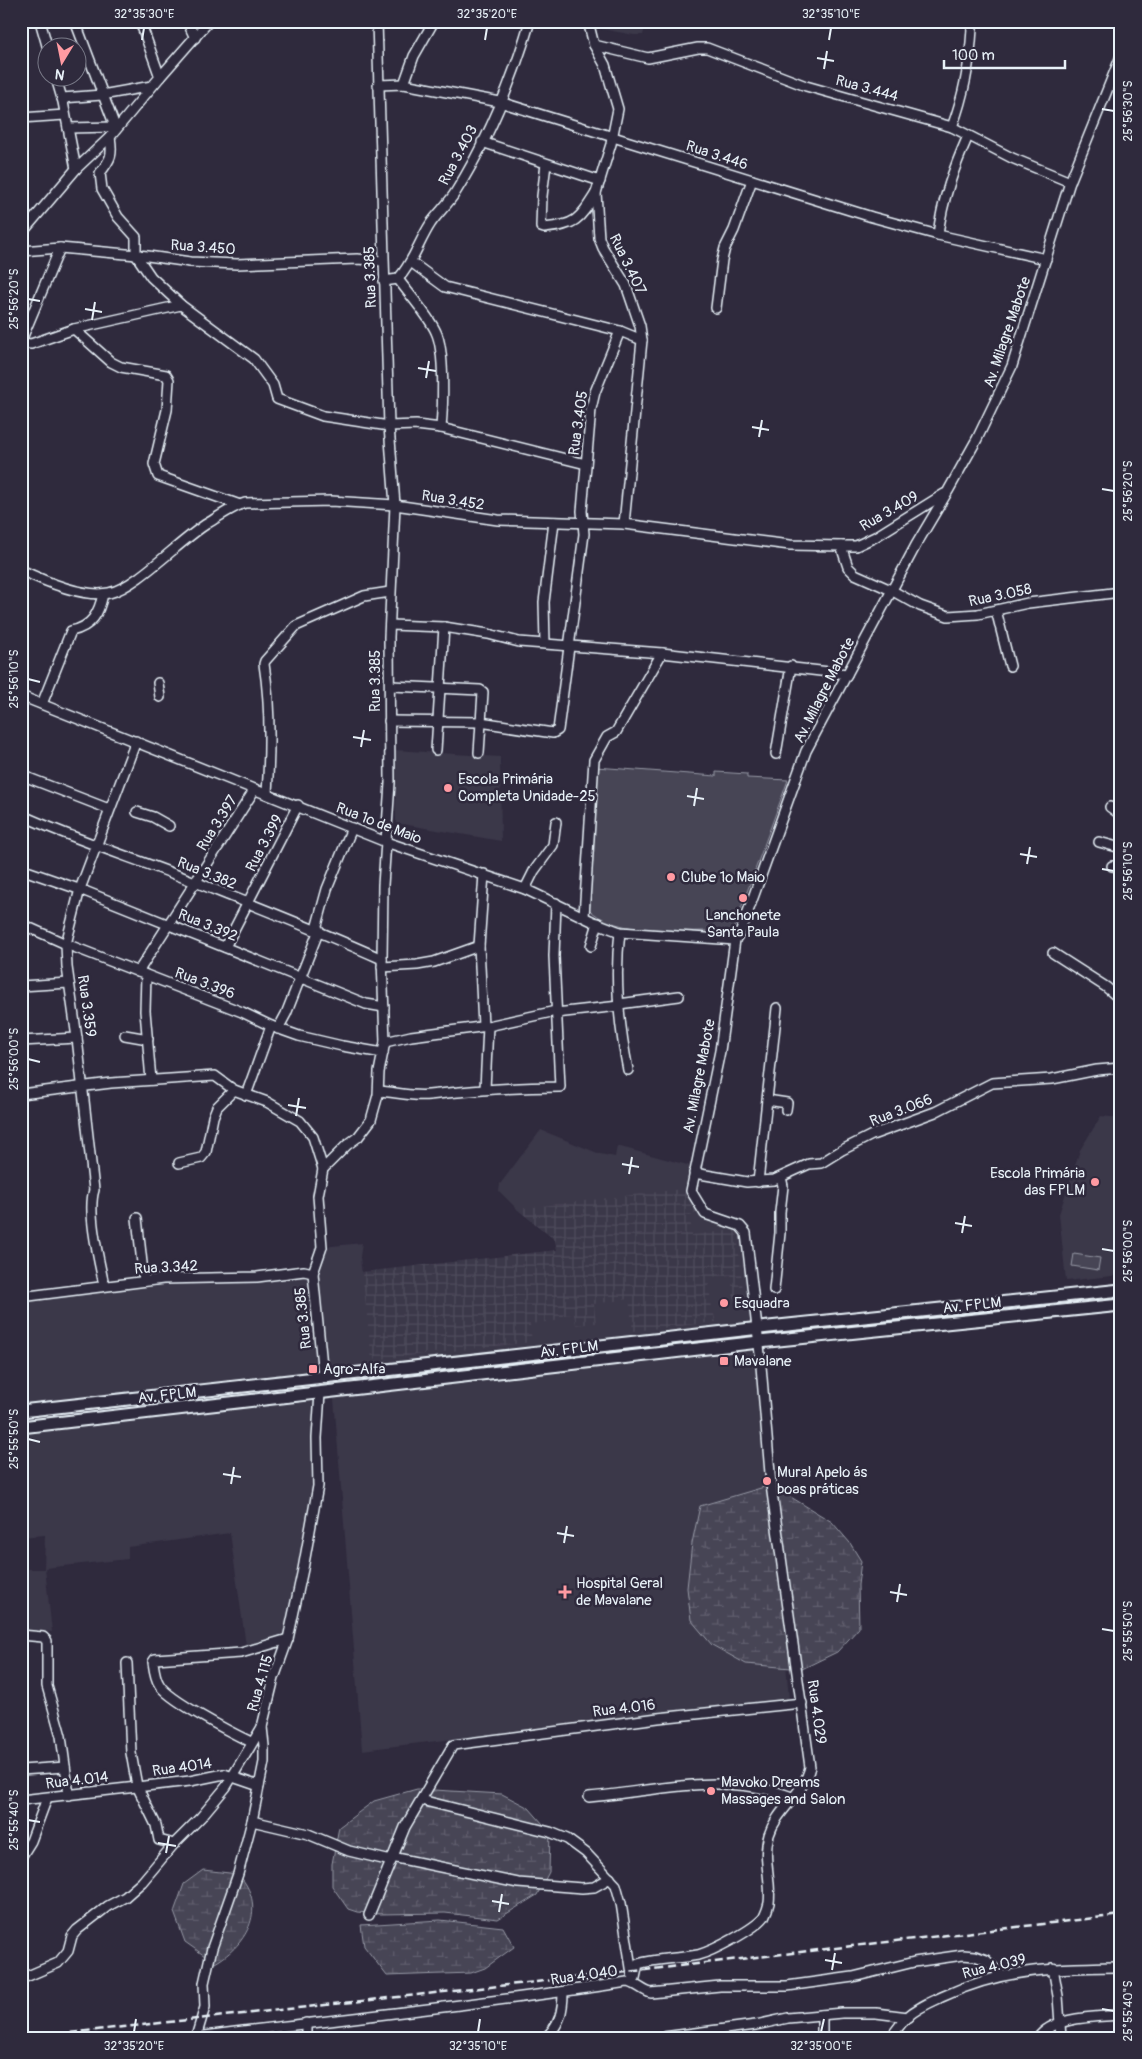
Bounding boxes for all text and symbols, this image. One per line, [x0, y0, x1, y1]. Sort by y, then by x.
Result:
text: 32°35'30"E [114, 7, 174, 22]
text: 32°35'20"E [457, 7, 517, 22]
text: 32°35'10"E [802, 7, 860, 22]
north arrow [38, 38, 88, 88]
scale bar [944, 38, 1066, 70]
text: 100 m [952, 46, 995, 65]
text: N [54, 65, 66, 84]
street label: Rua 3.444 [833, 71, 901, 106]
text: 25°56'30"S [1121, 80, 1136, 142]
street label: Rua 3.403 [435, 122, 482, 189]
street label: Rua 3.446 [683, 137, 750, 174]
street label: Rua 3.407 [605, 231, 650, 298]
street label: Rua 3.450 [170, 236, 236, 259]
street label: Rua 3.385 [360, 246, 381, 308]
text: 25°56'20"S [7, 268, 22, 330]
street label: Av. Milagre Mabote [980, 274, 1036, 390]
street label: Rua 3.405 [565, 389, 592, 457]
text: 25°56'20"S [1121, 460, 1136, 522]
street label: Rua 3.452 [420, 486, 486, 515]
street label: Rua 3.409 [856, 487, 922, 536]
street label: Rua 3.058 [967, 579, 1034, 611]
street label: Av. Milagre Mabote [790, 634, 860, 746]
text: 25°56'10"S [7, 649, 22, 709]
street label: Rua 3.385 [366, 650, 385, 712]
place label: Escola Primária Completa Unidade-25 [458, 770, 596, 806]
marker: Escola Primária Completa Unidade-25 [442, 782, 454, 794]
street label: Rua 3.397 [193, 792, 242, 855]
street label: Rua 1º de Maio [333, 798, 424, 849]
street label: Rua 3.399 [242, 811, 287, 875]
text: 25°56'10"S [1121, 841, 1136, 901]
street label: Rua 3.382 [174, 853, 239, 894]
place label: Clube 1º Maio [681, 868, 765, 887]
marker: Clube 1º Maio [665, 871, 677, 883]
marker: Lanchonete Santa Paula [737, 892, 749, 904]
street label: Rua 3.392 [175, 905, 240, 946]
place label: Lanchonete Santa Paula [705, 906, 781, 942]
street label: Rua 3.396 [172, 963, 238, 1004]
street label: Rua 3.359 [73, 974, 100, 1038]
street label: Av. Milagre Mabote [679, 1017, 720, 1135]
text: 25°56'00"S [7, 1028, 22, 1090]
street label: Rua 3.066 [867, 1090, 935, 1131]
place label: Escola Primária das FPLM [990, 1164, 1085, 1200]
marker: Escola Primária das FPLM [1089, 1176, 1101, 1188]
text: 25°56'00"S [1121, 1220, 1136, 1282]
street label: Rua 3.342 [134, 1256, 198, 1279]
street label: Rua 3.385 [291, 1286, 316, 1350]
street label: Av. FPLM [942, 1293, 1002, 1318]
place label: Esquadra [734, 1294, 790, 1313]
marker: Esquadra [718, 1297, 730, 1309]
street label: Av. FPLM [539, 1336, 600, 1363]
place label: Mavalane [734, 1352, 792, 1371]
marker: Mavalane [718, 1355, 730, 1367]
place label: Agro-Alfa [323, 1360, 386, 1379]
marker: Agro-Alfa [307, 1363, 319, 1375]
street label: Av. FPLM [137, 1383, 197, 1408]
text: 25°55'50"S [7, 1409, 22, 1469]
place label: Mural Apelo ás boas práticas [777, 1463, 868, 1499]
marker: Mural Apelo ás boas práticas [761, 1475, 773, 1487]
place label: Hospital Geral de Mavalane [576, 1574, 663, 1610]
marker: Hospital Geral de Mavalane [558, 1585, 572, 1599]
text: 25°55'50"S [1121, 1601, 1136, 1661]
street label: Rua 4.115 [243, 1652, 278, 1714]
street label: Rua 4.029 [803, 1679, 830, 1745]
street label: Rua 4.016 [591, 1695, 657, 1722]
street label: Rua 4014 [151, 1754, 213, 1781]
street label: Rua 4.014 [45, 1767, 110, 1794]
place label: Mavoko Dreams Massages and Salon [721, 1773, 845, 1809]
marker: Mavoko Dreams Massages and Salon [705, 1785, 717, 1797]
text: 25°55'40"S [7, 1790, 22, 1850]
street label: Rua 4.039 [960, 1949, 1028, 1984]
street label: Rua 4.040 [549, 1961, 619, 1990]
text: 25°55'40"S [1121, 1981, 1136, 2041]
text: 32°35'20"E [104, 2039, 164, 2054]
text: 32°35'10"E [449, 2039, 507, 2054]
text: 32°35'00"E [790, 2039, 852, 2054]

